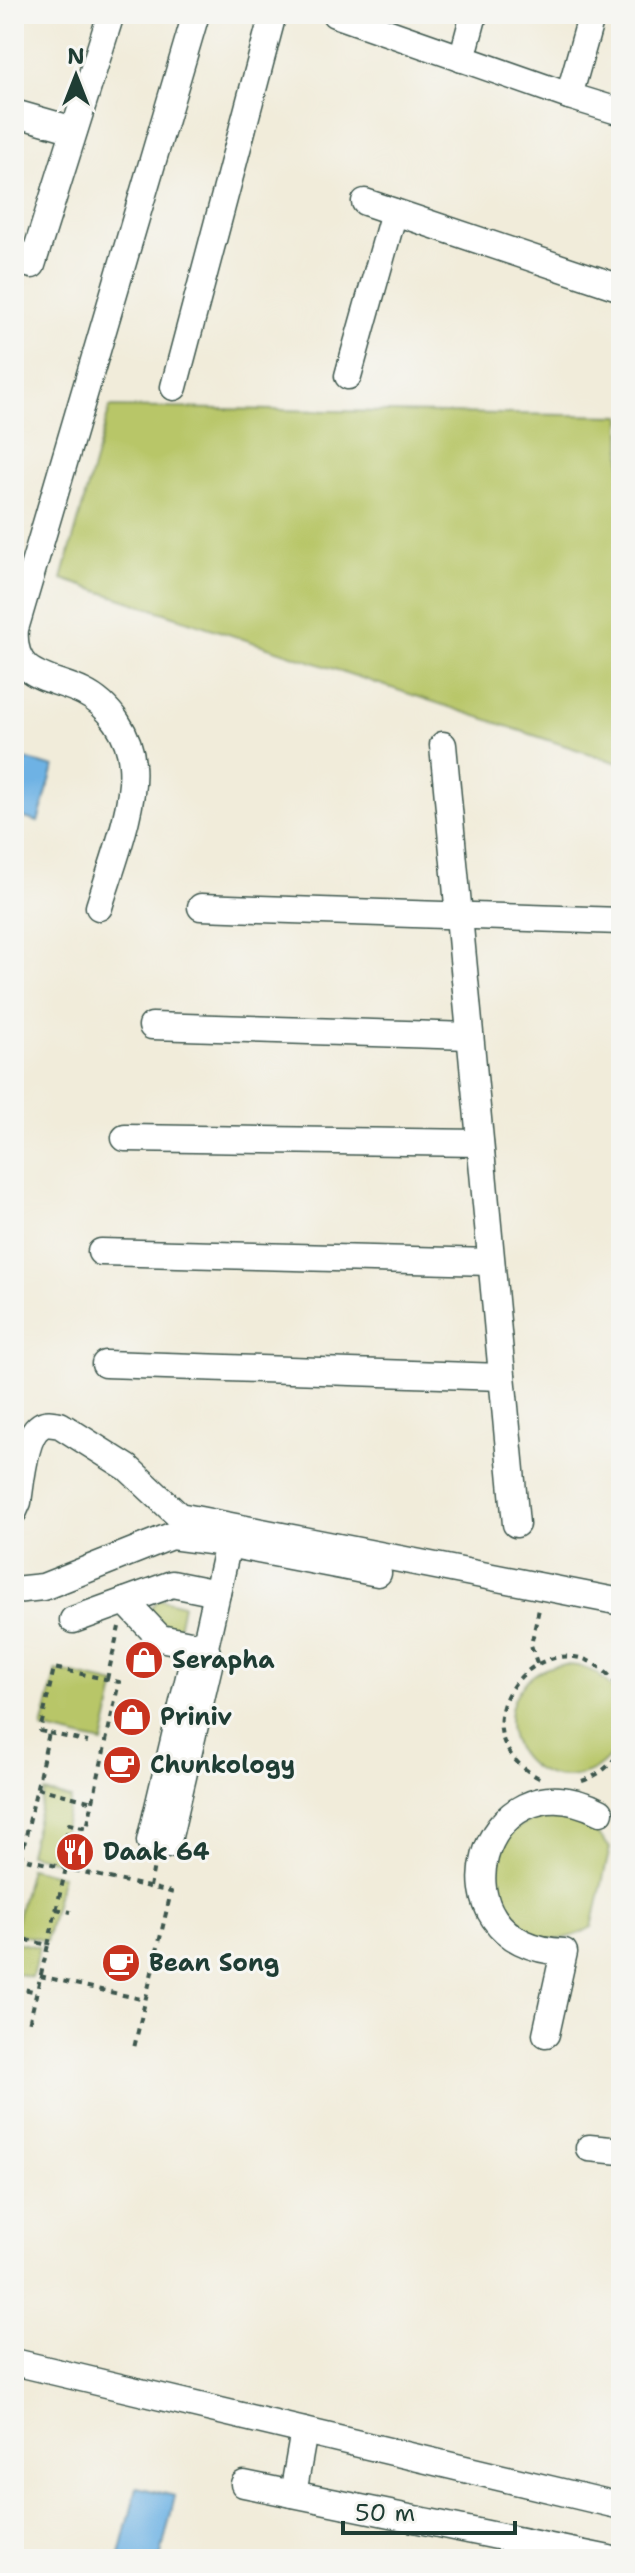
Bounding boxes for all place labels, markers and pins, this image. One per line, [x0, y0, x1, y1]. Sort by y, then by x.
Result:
shop icon: Serapha [123, 1639, 165, 1681]
place label: Serapha [172, 1644, 275, 1676]
shop icon: Priniv [111, 1696, 153, 1738]
place label: Priniv [160, 1701, 232, 1733]
cafe icon: Chunkology [101, 1744, 143, 1786]
place label: Chunkology [150, 1749, 295, 1781]
restaurant icon: Daak 64 [54, 1831, 96, 1873]
place label: Daak 64 [103, 1836, 210, 1868]
cafe icon: Bean Song [100, 1942, 142, 1984]
place label: Bean Song [149, 1947, 279, 1979]

